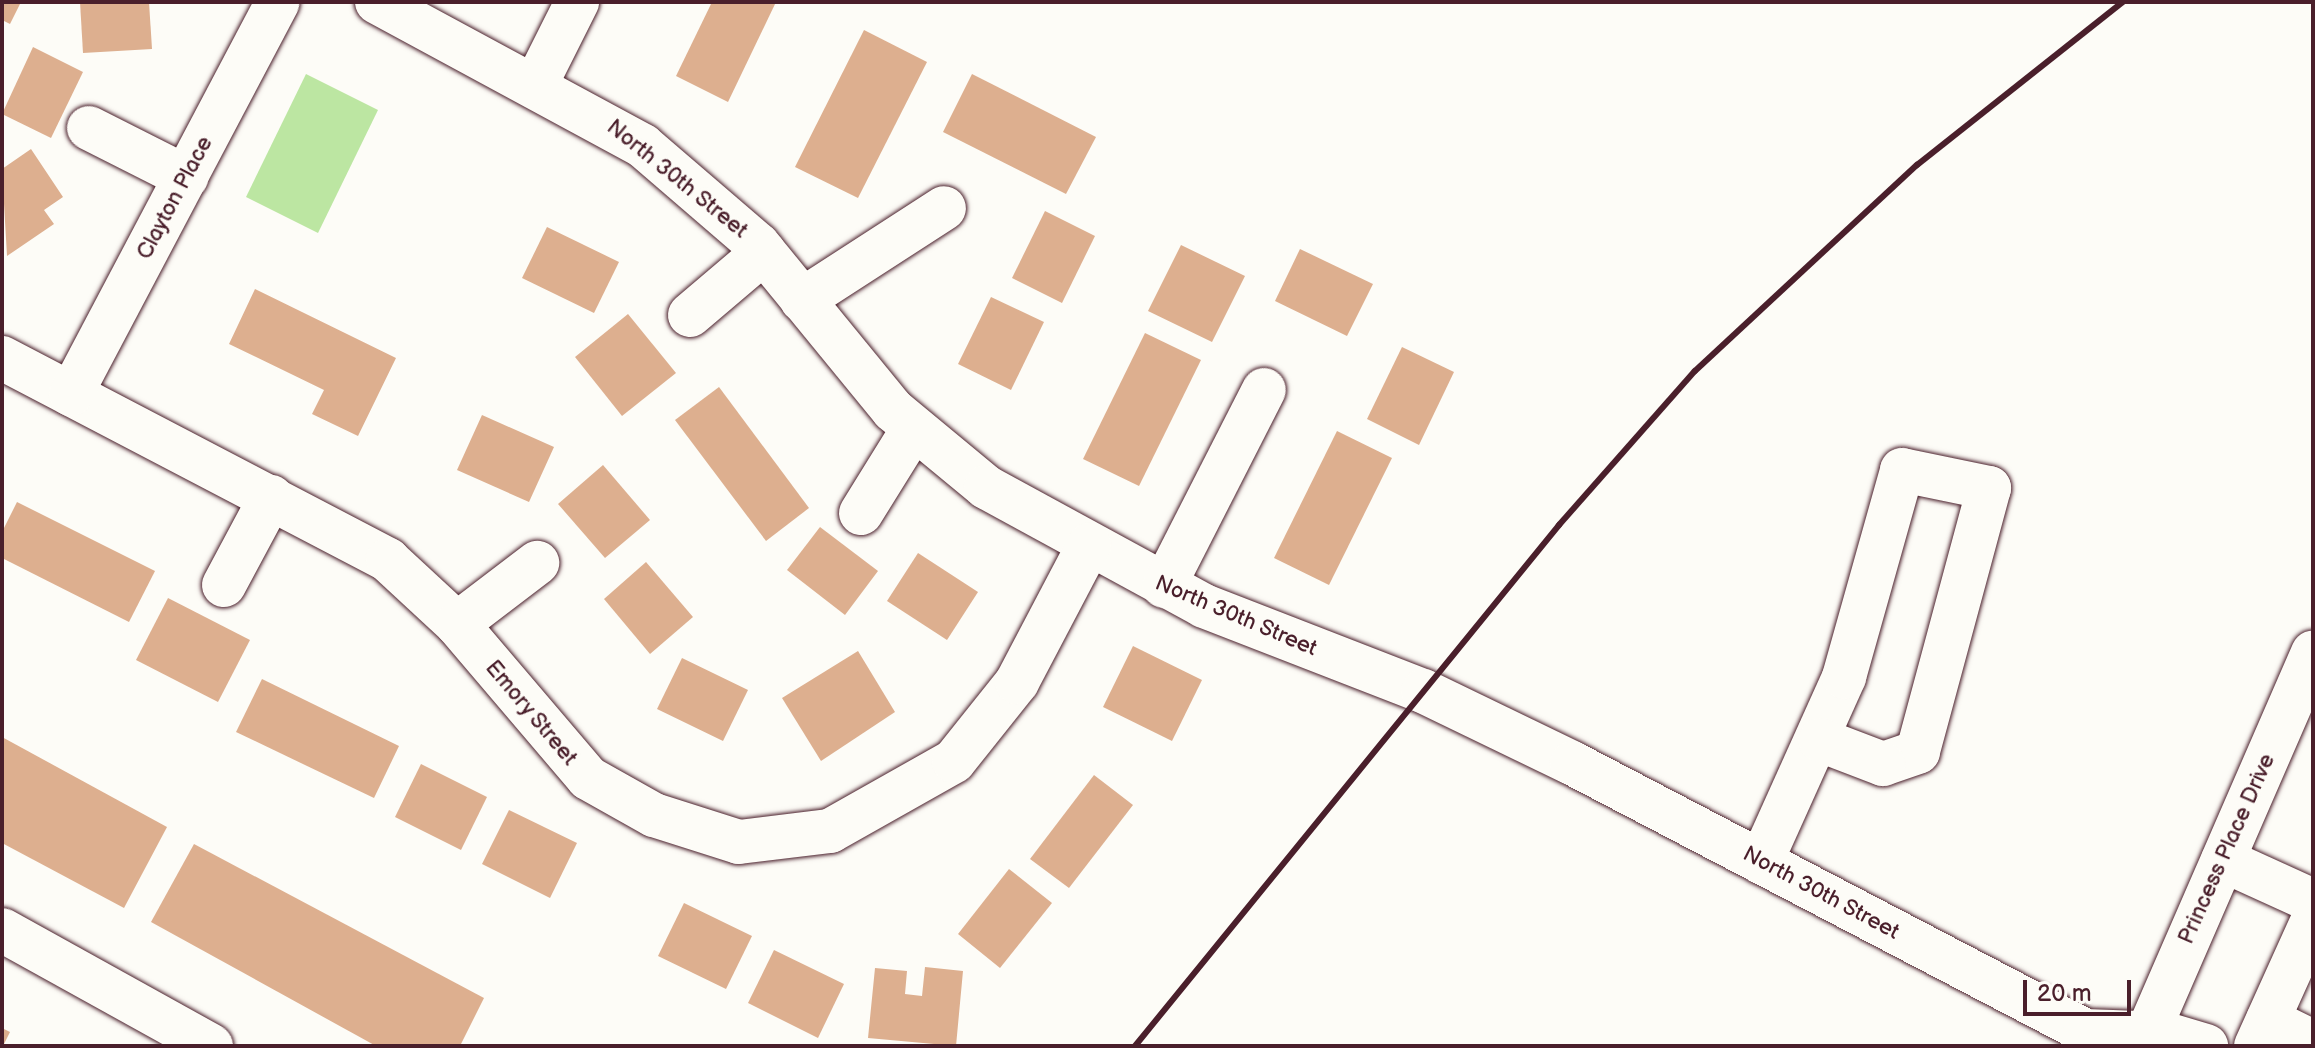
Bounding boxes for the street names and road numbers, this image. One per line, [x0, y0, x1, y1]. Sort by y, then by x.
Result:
street label: North 30th Street [601, 114, 753, 244]
street label: Clayton Place [132, 132, 218, 264]
street label: North 30th Street [1151, 570, 1321, 662]
street label: Emory Street [479, 655, 583, 771]
street label: Princess Place Drive [2173, 750, 2281, 948]
street label: North 30th Street [1738, 841, 1904, 945]

